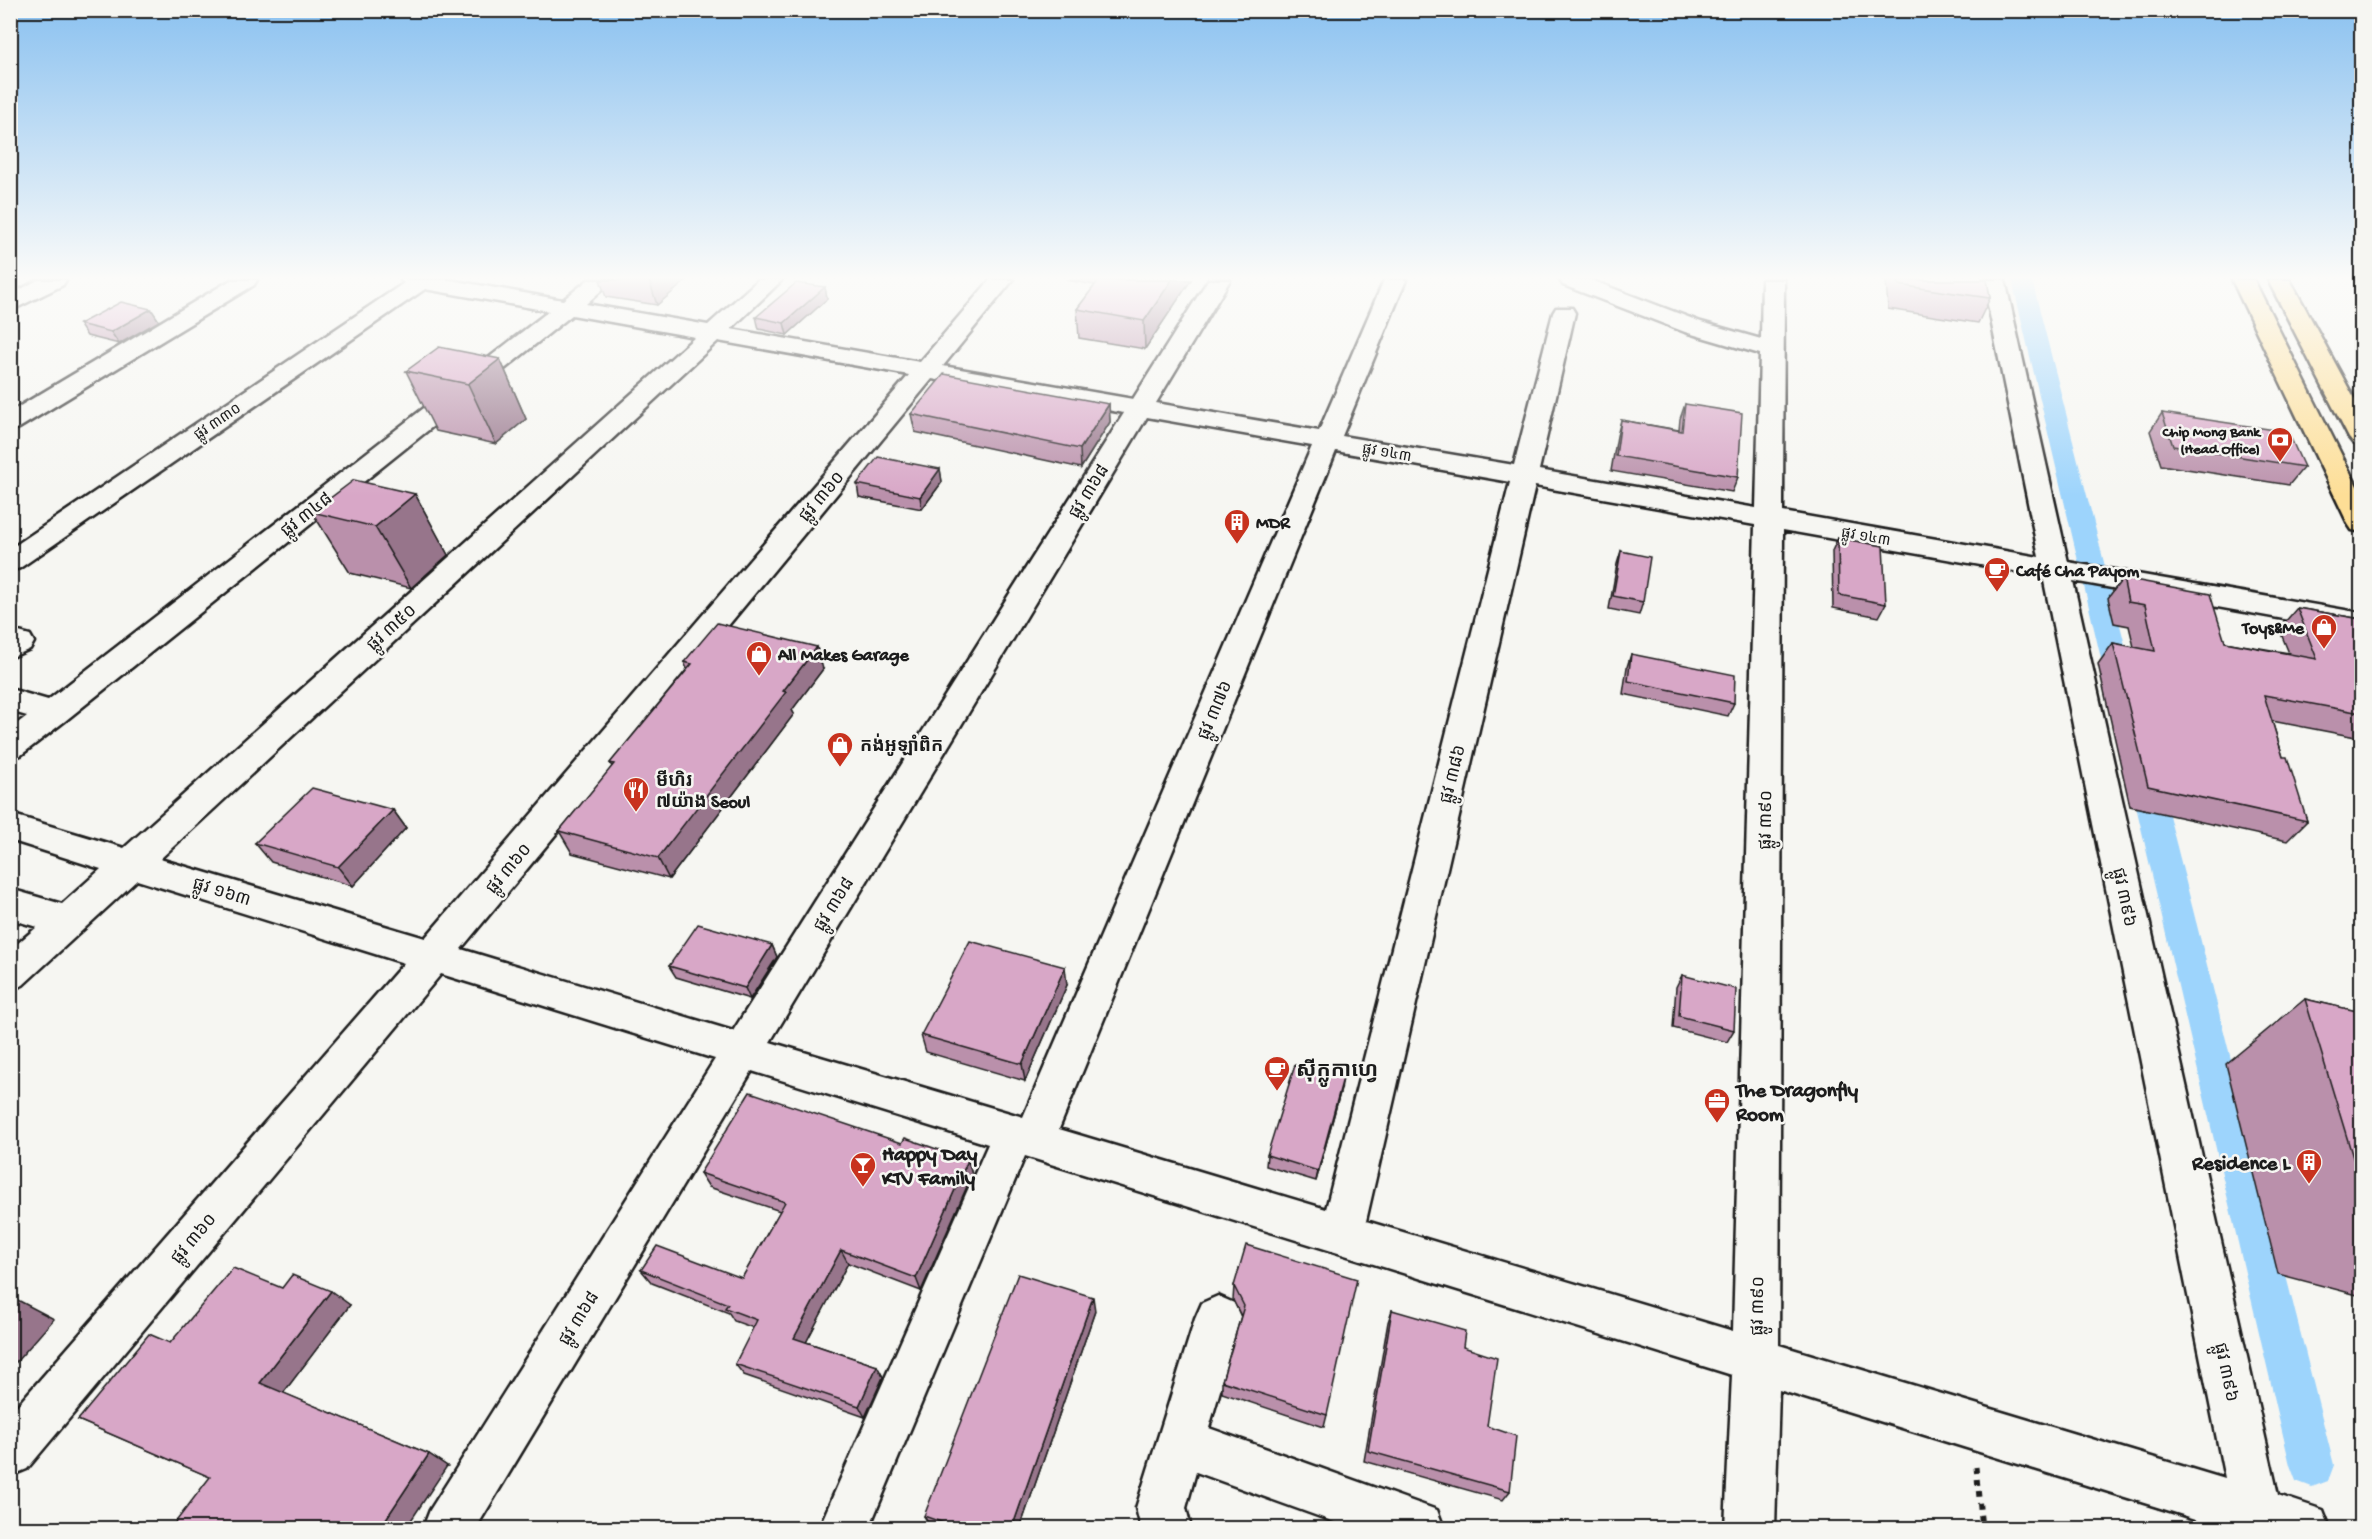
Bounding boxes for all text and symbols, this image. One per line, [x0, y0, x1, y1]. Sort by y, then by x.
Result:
street label: ផ្លូវ ៣៣០ [191, 400, 247, 447]
place label: Chip Mong Bank (Head Office) [2161, 424, 2262, 459]
bank icon: Chip Mong Bank (Head Office) [2265, 425, 2295, 463]
street label: ផ្លូវ ១៤៣ [1360, 441, 1413, 470]
street label: ផ្លូវ ៣៦៨ [1065, 461, 1118, 525]
street label: ផ្លូវ ៣៦០ [796, 468, 853, 529]
street label: ផ្លូវ ៣៤៨ [277, 489, 340, 545]
building icon: MDR [1222, 507, 1252, 545]
place label: MDR [1256, 514, 1291, 535]
street label: ផ្លូវ ១៤៣ [1839, 525, 1892, 554]
cafe icon: Café Cha Payom [1982, 555, 2012, 593]
place label: Café Cha Payom [2015, 562, 2140, 583]
street label: ផ្លូវ ៣៥០ [363, 601, 424, 659]
shop icon: Toys&Me [2309, 612, 2339, 650]
place label: Toys&Me [2240, 619, 2305, 640]
shop icon: All Makes Garage [744, 639, 774, 677]
place label: All Makes Garage [777, 646, 909, 667]
street label: ផ្លូវ ៣៧៦ [1194, 678, 1241, 745]
shop icon: កង់អូឡាំពិក [825, 730, 855, 768]
place label: កង់អូឡាំពិក [860, 733, 943, 758]
street label: ផ្លូវ ៣៨៦ [1437, 743, 1475, 807]
place label: មីហិរ ៧យ៉ាង Seoul [656, 770, 750, 814]
restaurant icon: មីហិរ ៧យ៉ាង Seoul [621, 775, 651, 813]
street label: ផ្លូវ ៣៩០ [1756, 790, 1782, 850]
street label: ផ្លូវ ៣៦០ [483, 840, 540, 901]
street label: ផ្លូវ ៣៩៦ [2103, 866, 2139, 930]
street label: ផ្លូវ ៣៦៨ [810, 874, 863, 938]
street label: ផ្លូវ ១៦៣ [189, 875, 253, 915]
cafe icon: ស៊ីក្លូកាហ្វេ [1262, 1054, 1292, 1092]
place label: ស៊ីក្លូកាហ្វេ [1296, 1058, 1378, 1087]
place label: The Dragonfly Room [1734, 1080, 1859, 1129]
office icon: The Dragonfly Room [1702, 1086, 1732, 1124]
place label: Happy Day KTV Family [881, 1144, 978, 1193]
building icon: Residence L [2294, 1147, 2324, 1185]
bar icon: Happy Day KTV Family [848, 1150, 878, 1188]
place label: Residence L [2191, 1153, 2291, 1178]
street label: ផ្លូវ ៣៦០ [168, 1210, 225, 1271]
street label: ផ្លូវ ៣៩០ [1748, 1276, 1774, 1336]
street label: ផ្លូវ ៣៦៨ [555, 1288, 608, 1352]
street label: ផ្លូវ ៣៩៦ [2205, 1341, 2241, 1405]

